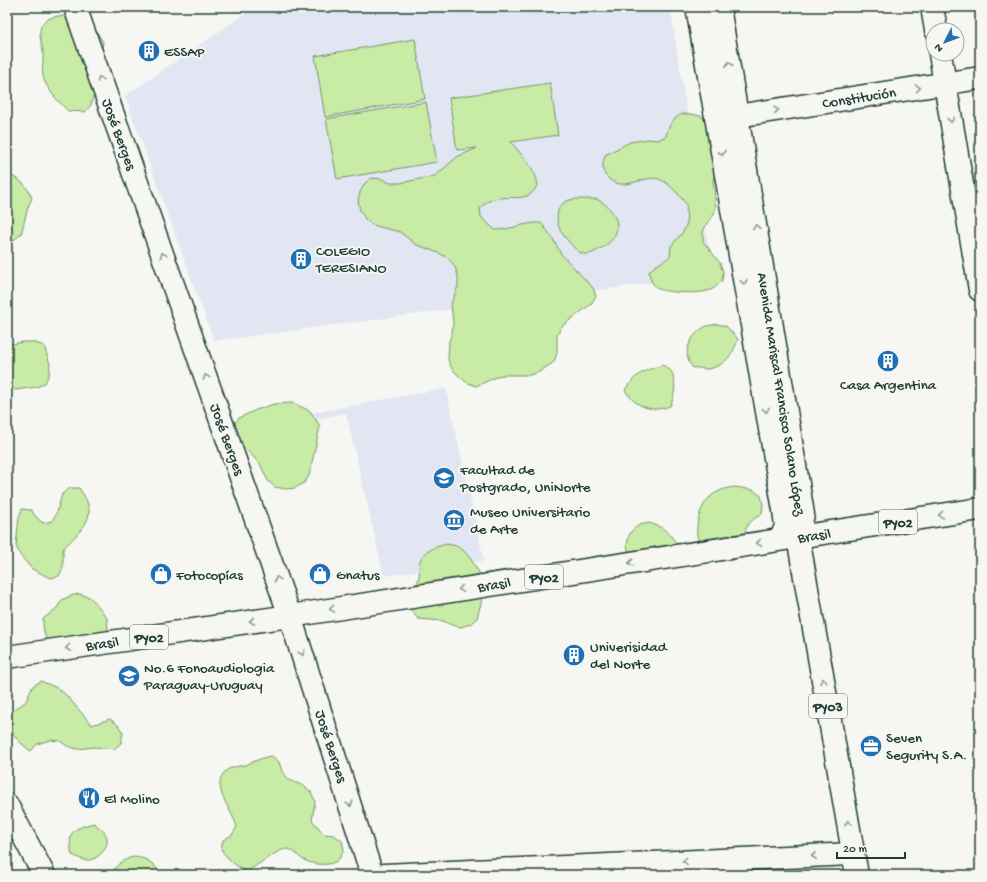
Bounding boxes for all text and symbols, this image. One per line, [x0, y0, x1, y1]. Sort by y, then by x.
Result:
north arrow [925, 22, 965, 62]
building icon: ESSAP [136, 38, 162, 64]
text: N [932, 41, 946, 54]
place label: ESSAP [164, 44, 205, 62]
one-way arrow [725, 61, 734, 67]
one-way arrow [97, 76, 105, 83]
street label: Constitución [821, 84, 897, 114]
one-way arrow [915, 84, 921, 93]
street label: José Berges [97, 96, 140, 173]
one-way arrow [773, 106, 779, 115]
one-way arrow [946, 117, 955, 123]
one-way arrow [717, 150, 726, 157]
one-way arrow [752, 224, 761, 230]
place label: COLEGIO TERESIANO [315, 243, 387, 278]
building icon: COLEGIO TERESIANO [288, 246, 314, 272]
one-way arrow [159, 251, 167, 258]
street label: Avenida Mariscal Francisco Solano López [752, 271, 808, 518]
one-way arrow [740, 278, 748, 285]
building icon: Casa Argentina [875, 348, 901, 374]
one-way arrow [202, 374, 211, 381]
place label: Casa Argentina [840, 377, 937, 395]
street label: José Berges [205, 401, 248, 478]
one-way arrow [762, 407, 770, 413]
place label: Facultad de Postgrado, UniNorte [459, 462, 591, 497]
school or university icon: Facultad de Postgrado, UniNorte [431, 465, 457, 491]
place label: Museo Universitario de Arte [470, 504, 591, 539]
museum icon: Museo Universitario de Arte [441, 507, 467, 533]
road number: PY02 [879, 510, 917, 534]
one-way arrow [938, 510, 945, 519]
street label: Brasil [796, 526, 832, 548]
one-way arrow [756, 538, 762, 547]
one-way arrow [628, 558, 634, 567]
shop icon: Fotocopías [148, 561, 174, 587]
shop icon: Gnatus [307, 561, 333, 587]
road number: PY02 [525, 565, 563, 589]
place label: Fotocopías [175, 567, 243, 585]
place label: Gnatus [336, 567, 380, 585]
street label: Brasil [475, 574, 512, 598]
one-way arrow [274, 576, 282, 583]
one-way arrow [458, 584, 464, 593]
one-way arrow [329, 604, 335, 613]
one-way arrow [249, 616, 255, 625]
road number: PY02 [130, 625, 168, 649]
street label: Brasil [84, 634, 120, 656]
place label: Univerisidad del Norte [590, 639, 668, 674]
building icon: Univerisidad del Norte [561, 642, 587, 668]
one-way arrow [65, 643, 71, 652]
one-way arrow [297, 649, 306, 656]
place label: No.6 Fonoaudiologia Paraguay-Uruguay [143, 660, 275, 695]
school or university icon: No.6 Fonoaudiologia Paraguay-Uruguay [116, 663, 142, 689]
one-way arrow [819, 678, 828, 684]
road number: PY03 [809, 694, 847, 718]
street label: José Berges [310, 708, 350, 786]
place label: Seven Segurity S.A. [886, 730, 967, 765]
office icon: Seven Segurity S.A. [858, 733, 884, 759]
restaurant icon: El Molino [76, 785, 102, 811]
place label: El Molino [104, 791, 160, 809]
one-way arrow [345, 800, 354, 807]
one-way arrow [844, 820, 853, 826]
scale bar [837, 834, 905, 860]
text: 20 m [843, 843, 868, 857]
one-way arrow [811, 851, 817, 860]
one-way arrow [682, 857, 688, 866]

